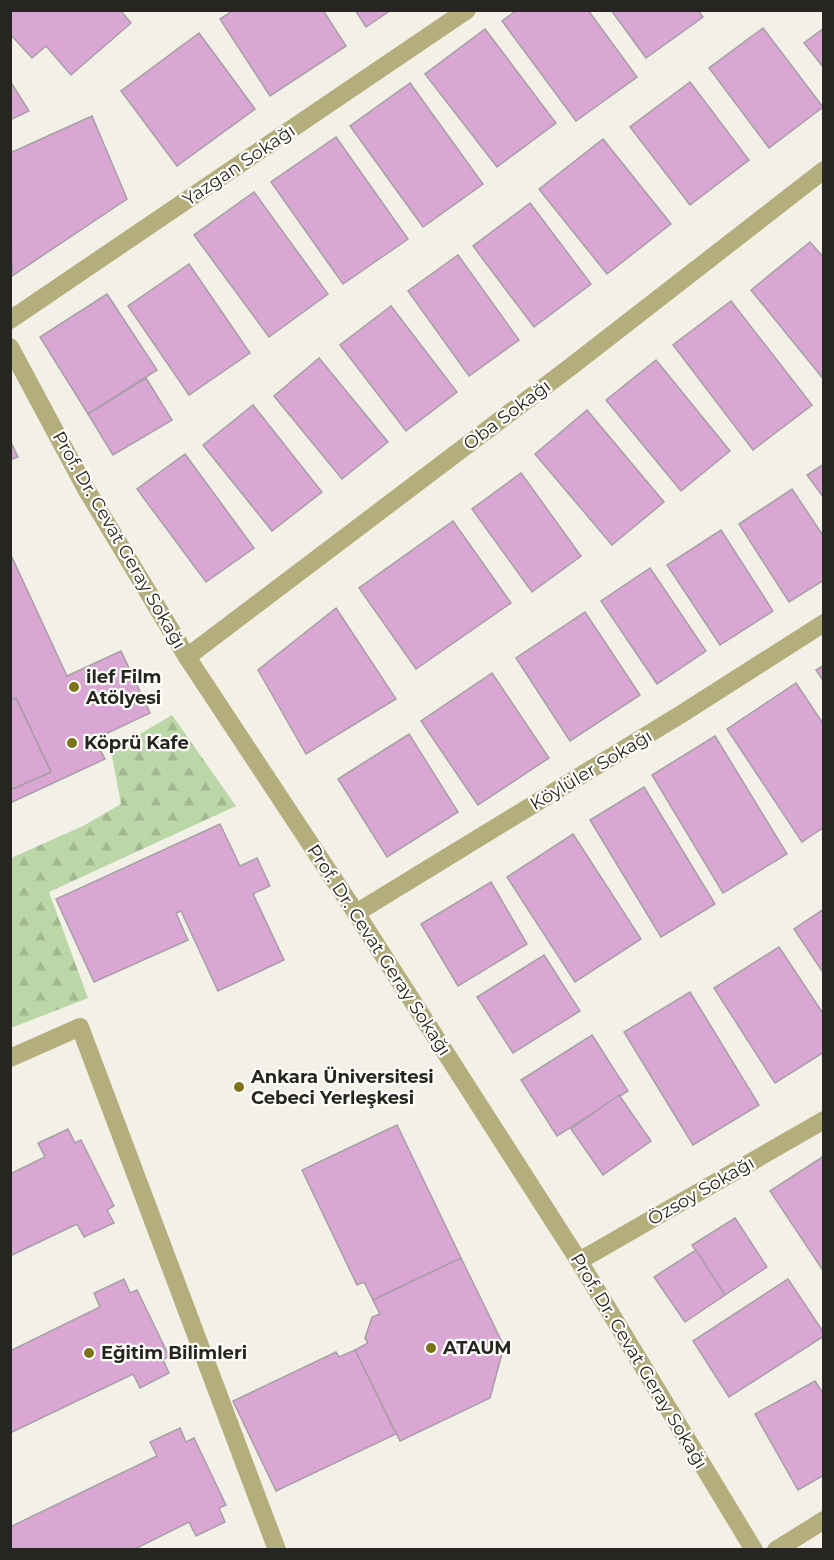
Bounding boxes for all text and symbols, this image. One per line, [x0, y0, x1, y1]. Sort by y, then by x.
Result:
street label: Yazgan Sokağı [179, 119, 299, 211]
street label: Oba Sokağı [459, 375, 555, 455]
street label: Prof. Dr. Cevat Geray Sokağı [48, 427, 190, 653]
place label: ilef Film Atölyesi [85, 666, 161, 709]
marker: ilef Film Atölyesi [67, 680, 81, 694]
street label: Köylüler Sokağı [526, 725, 656, 815]
place label: Köprü Kafe [84, 732, 189, 754]
marker: Köprü Kafe [65, 736, 79, 750]
street label: Prof. Dr. Cevat Geray Sokağı [302, 840, 456, 1060]
place label: Ankara Üniversitesi Cebeci Yerleşkesi [250, 1066, 434, 1109]
marker: Ankara Üniversitesi Cebeci Yerleşkesi [232, 1080, 246, 1094]
street label: Özsoy Sokağı [644, 1152, 758, 1230]
street label: Prof. Dr. Cevat Geray Sokağı [566, 1249, 712, 1473]
place label: ATAUM [442, 1337, 512, 1359]
marker: ATAUM [424, 1341, 438, 1355]
place label: Eğitim Bilimleri [101, 1342, 247, 1364]
marker: Eğitim Bilimleri [82, 1346, 96, 1360]

